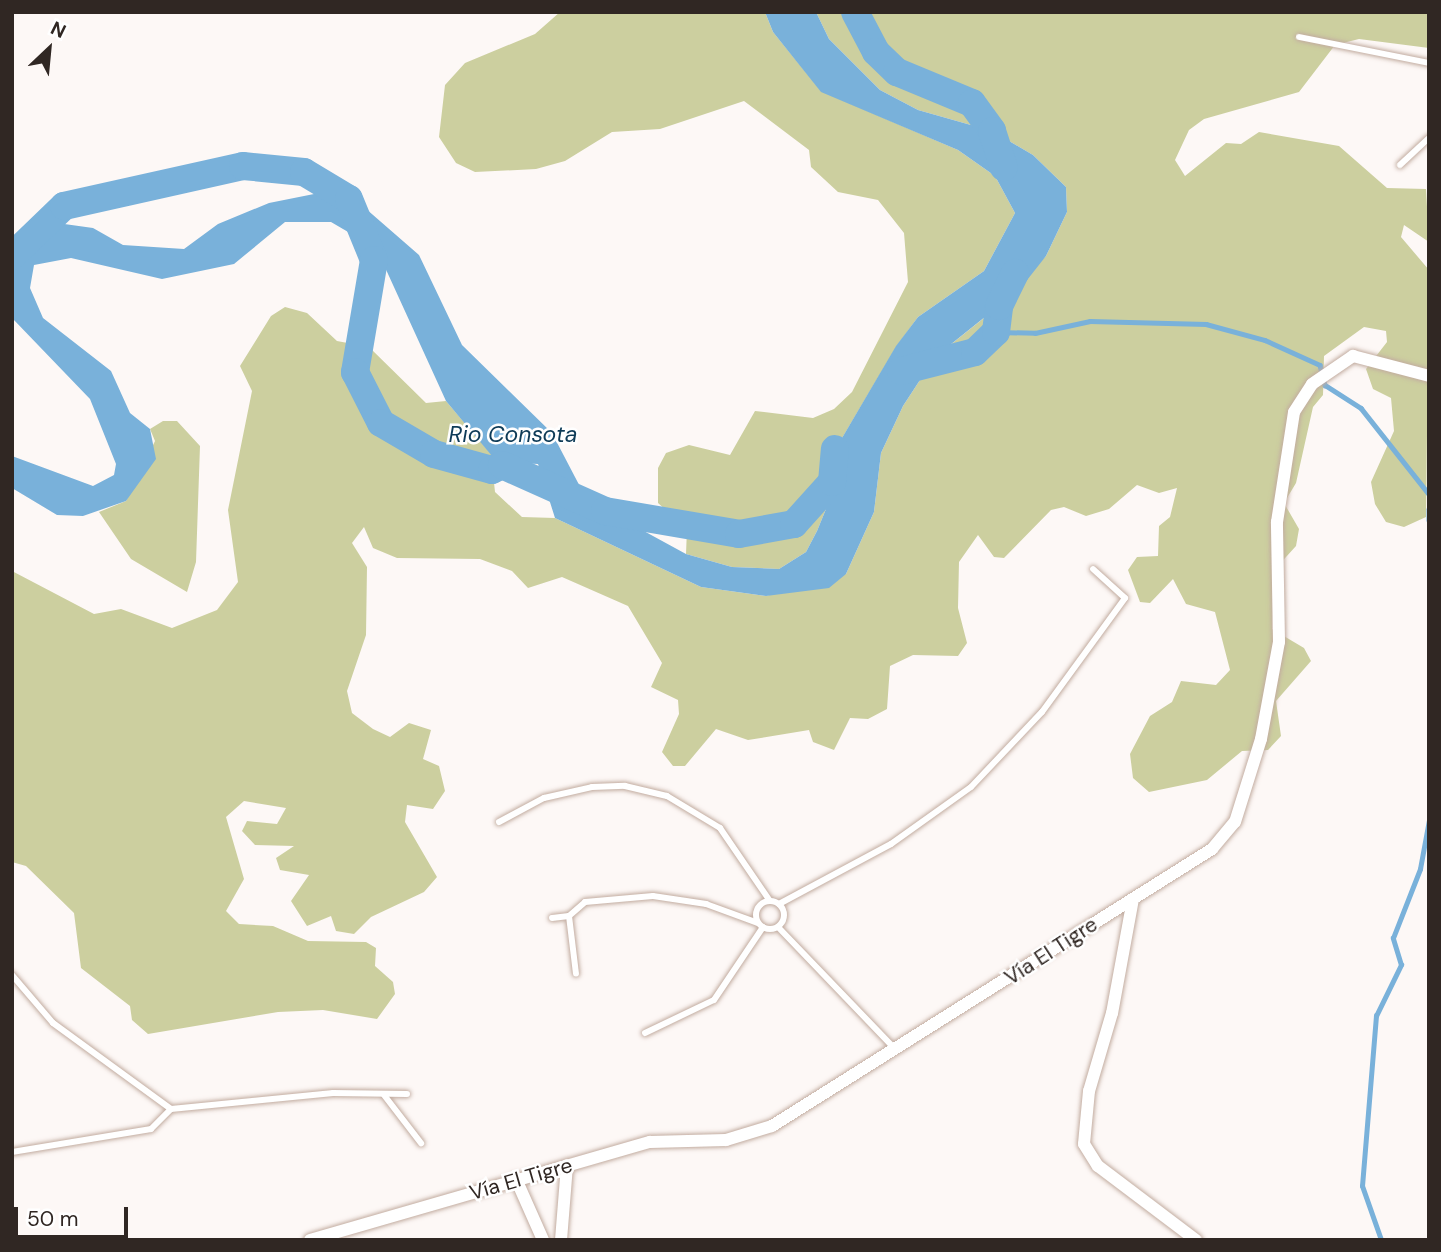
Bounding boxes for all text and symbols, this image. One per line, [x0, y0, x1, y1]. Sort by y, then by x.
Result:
north arrow [14, 14, 84, 84]
text: N [47, 15, 70, 44]
water label: Rio Consota [449, 420, 577, 448]
street label: Vía El Tigre [1000, 912, 1102, 990]
street label: Vía El Tigre [467, 1152, 575, 1206]
scale bar [18, 1192, 131, 1236]
text: 50 m [27, 1205, 78, 1233]

